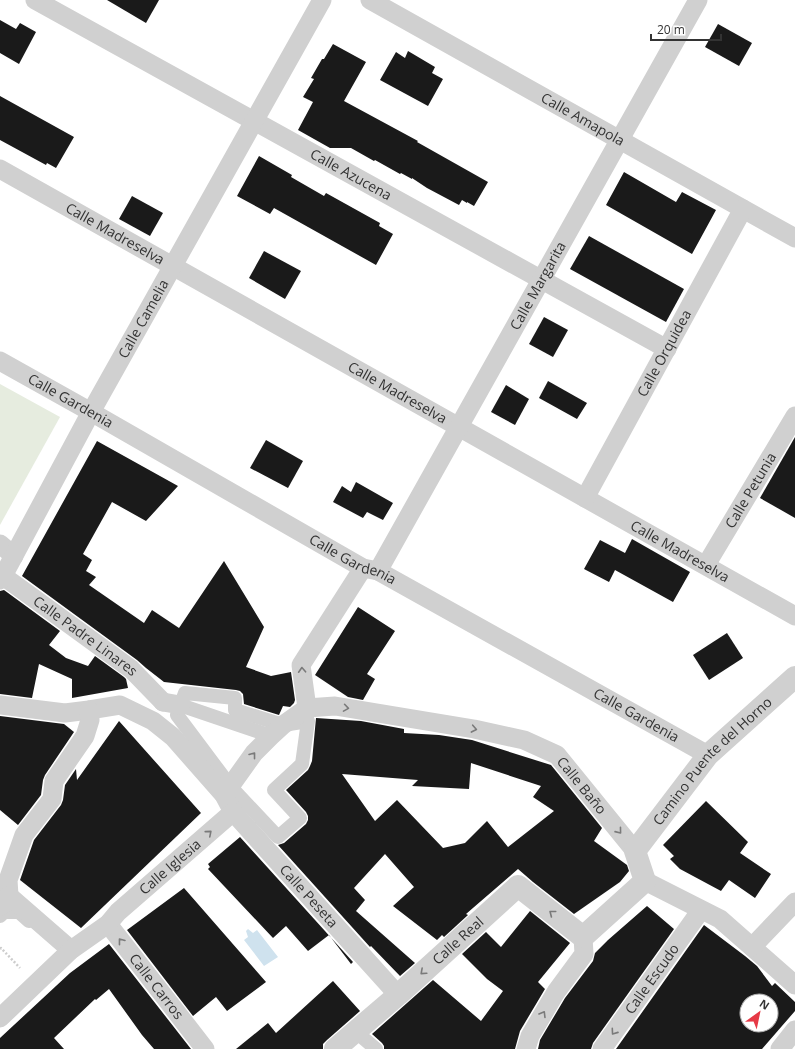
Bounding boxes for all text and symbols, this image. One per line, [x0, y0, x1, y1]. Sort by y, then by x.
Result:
scale bar [651, 16, 721, 42]
text: 20 m [657, 21, 685, 38]
street label: Calle Amapola [538, 88, 628, 150]
street label: Calle Azucena [307, 144, 395, 204]
street label: Calle Madreselva [62, 198, 168, 269]
street label: Calle Margarita [505, 238, 570, 333]
street label: Calle Camelia [113, 276, 173, 361]
street label: Calle Orquidea [632, 306, 695, 400]
street label: Calle Madreselva [345, 357, 451, 427]
street label: Calle Gardenia [25, 369, 117, 432]
street label: Calle Petunia [720, 449, 780, 531]
street label: Calle Madreselva [627, 515, 733, 586]
street label: Calle Gardenia [306, 529, 400, 588]
street label: Calle Padre Linares [30, 591, 143, 680]
one-way arrow [297, 667, 306, 673]
street label: Calle Gardenia [590, 683, 683, 746]
street label: Camino Puente del Horno [648, 692, 776, 829]
one-way arrow [342, 703, 349, 712]
one-way arrow [471, 725, 477, 733]
street label: Calle Baño [553, 752, 611, 818]
one-way arrow [249, 753, 256, 760]
one-way arrow [615, 826, 622, 834]
one-way arrow [205, 830, 212, 837]
street label: Calle Iglesia [135, 834, 205, 899]
street label: Calle Peseta [276, 860, 343, 931]
one-way arrow [550, 911, 557, 918]
street label: Calle Real [428, 912, 487, 968]
one-way arrow [118, 939, 125, 946]
street label: Calle Escudo [620, 940, 683, 1018]
street label: Calle Carros [125, 949, 189, 1023]
one-way arrow [420, 967, 428, 975]
north arrow [739, 993, 779, 1033]
text: N [757, 995, 773, 1013]
one-way arrow [538, 1011, 546, 1018]
one-way arrow [612, 1028, 619, 1035]

